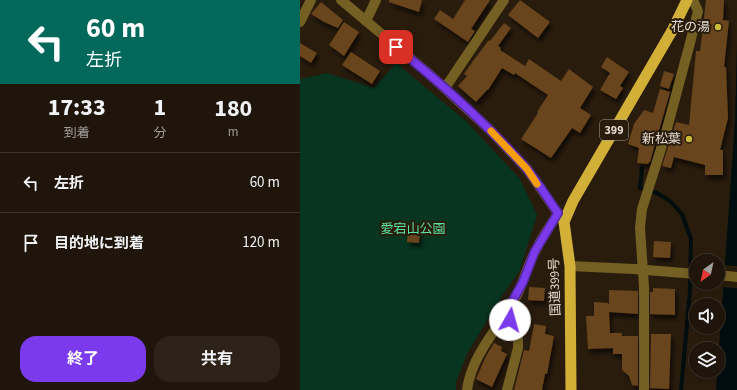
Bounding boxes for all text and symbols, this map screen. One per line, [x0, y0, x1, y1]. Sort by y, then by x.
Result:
text: 60 m [86, 8, 145, 48]
icon: left [20, 16, 72, 68]
place label: 花の湯 [671, 18, 710, 36]
marker: 花の湯 [713, 22, 723, 32]
pin [379, 30, 413, 64]
icon: arrive [385, 36, 407, 58]
text: 左折 [86, 48, 122, 73]
text: 17:33 [48, 90, 106, 125]
text: 1 [154, 90, 166, 125]
text: 180 [214, 91, 252, 126]
road number: 399 [600, 120, 628, 140]
text: m [228, 123, 239, 141]
text: 到着 [64, 124, 90, 142]
text: 分 [153, 124, 166, 142]
place label: 新松葉 [642, 130, 681, 148]
marker: 新松葉 [684, 134, 694, 144]
icon: left [20, 172, 42, 194]
text: 60 m [250, 172, 280, 193]
text: 左折 [54, 173, 84, 194]
park label: 愛宕山公園 [380, 220, 446, 238]
icon: arrive [20, 232, 42, 254]
text: 120 m [242, 232, 280, 253]
text: 目的地に到着 [54, 233, 144, 254]
north arrow [689, 254, 725, 290]
map controls [689, 254, 725, 378]
street label: 国道399号 [545, 258, 565, 316]
button: sound [689, 298, 725, 334]
position arrow [489, 299, 531, 341]
button: 終了 [20, 336, 146, 382]
button: 共有 [154, 336, 280, 382]
button: layers [689, 342, 725, 378]

